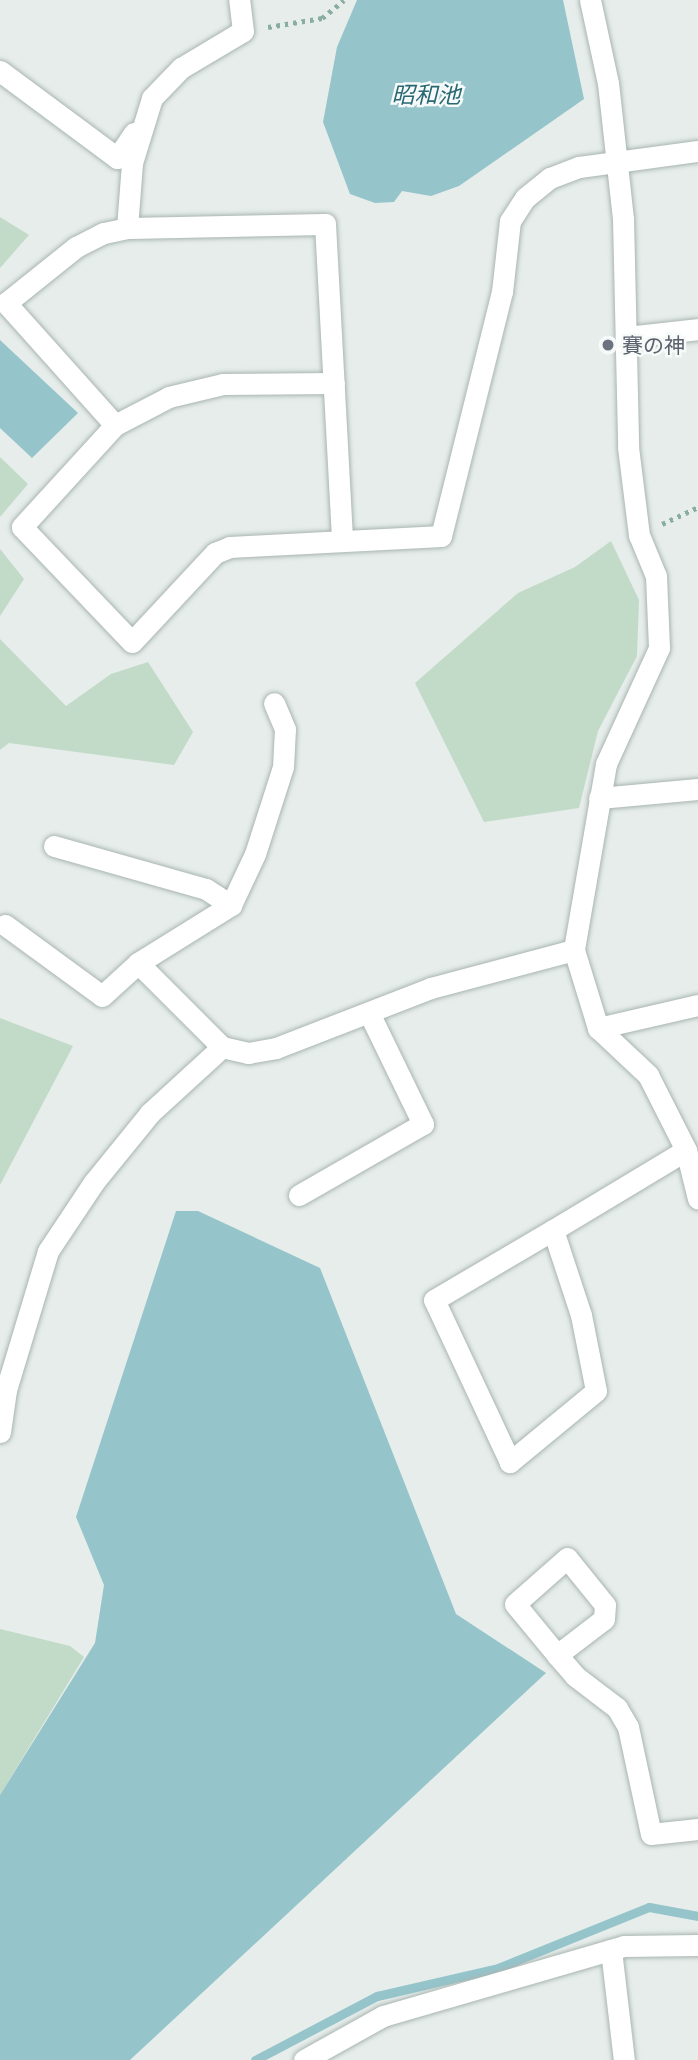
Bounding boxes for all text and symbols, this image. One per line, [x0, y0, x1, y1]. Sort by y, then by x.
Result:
water label: 昭和池 [392, 81, 460, 109]
place label: 賽の神 [622, 332, 685, 358]
marker: 賽の神 [600, 337, 616, 353]

